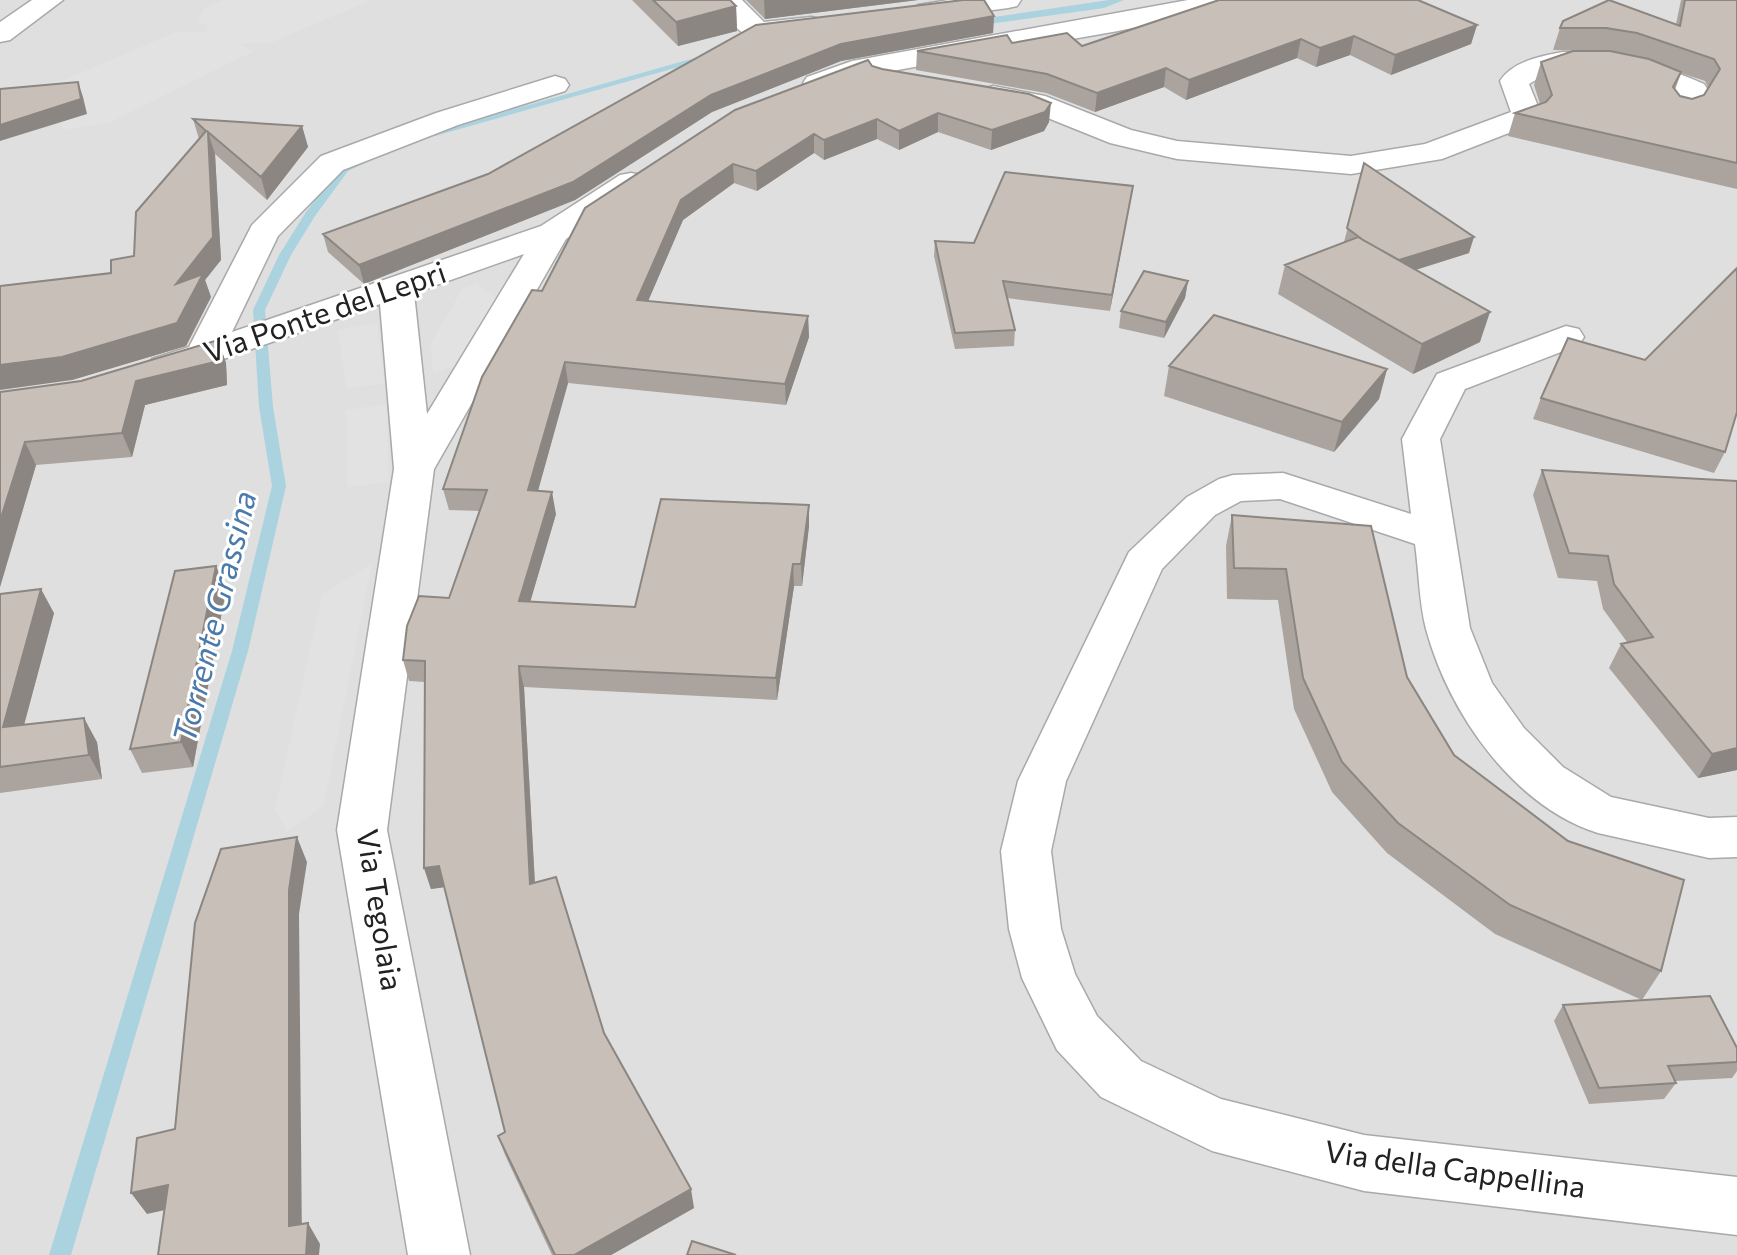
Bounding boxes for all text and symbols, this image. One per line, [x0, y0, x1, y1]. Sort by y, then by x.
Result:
street label: Via Ponte del Lepri [198, 252, 450, 369]
water label: Torrente Grassina [162, 486, 264, 747]
street label: Via Tegolaia [350, 826, 412, 993]
street label: Via della Cappellina [1323, 1131, 1588, 1204]

